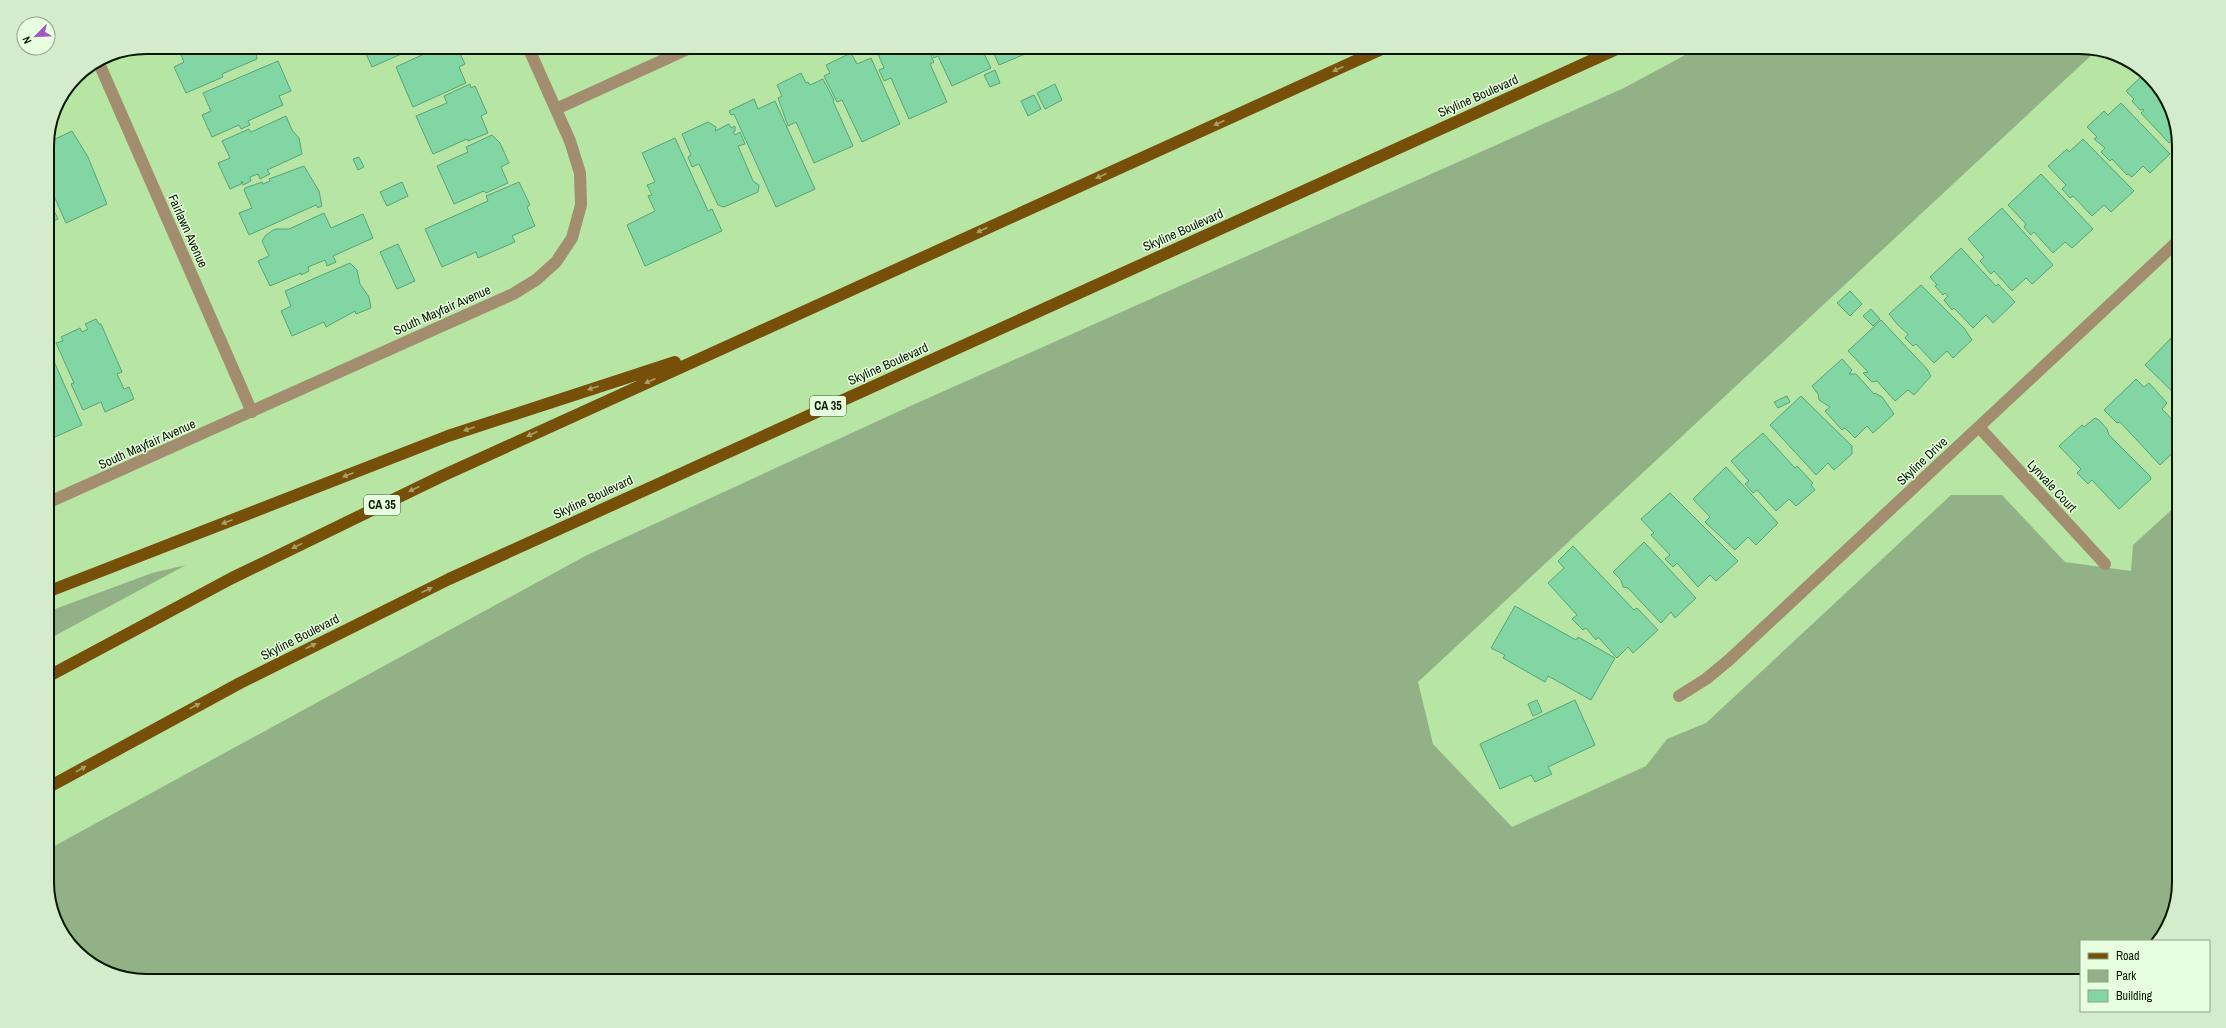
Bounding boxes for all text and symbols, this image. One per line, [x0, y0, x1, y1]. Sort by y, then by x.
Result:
north arrow [16, 16, 56, 56]
text: N [19, 34, 35, 46]
one-way arrow [1332, 66, 1343, 72]
street label: Skyline Boulevard [1435, 71, 1521, 121]
one-way arrow [1213, 120, 1225, 126]
one-way arrow [1095, 173, 1106, 179]
street label: Fairlawn Avenue [164, 192, 212, 270]
street label: Skyline Boulevard [1140, 205, 1226, 255]
one-way arrow [977, 227, 988, 233]
street label: South Mayfair Avenue [391, 281, 493, 339]
street label: Skyline Boulevard [845, 339, 931, 389]
one-way arrow [644, 378, 656, 384]
one-way arrow [587, 385, 599, 391]
road number: CA 35 [810, 396, 846, 416]
street label: South Mayfair Avenue [96, 415, 198, 473]
one-way arrow [463, 426, 475, 432]
one-way arrow [525, 432, 537, 438]
street label: Skyline Drive [1893, 433, 1951, 489]
street label: Lynvale Court [2023, 456, 2081, 516]
street label: Skyline Boulevard [550, 471, 636, 523]
one-way arrow [342, 472, 354, 478]
one-way arrow [408, 486, 419, 492]
road number: CA 35 [364, 495, 400, 515]
one-way arrow [220, 520, 232, 526]
one-way arrow [291, 542, 302, 549]
one-way arrow [422, 587, 433, 593]
street label: Skyline Boulevard [258, 610, 342, 664]
one-way arrow [305, 643, 316, 650]
one-way arrow [189, 703, 201, 710]
one-way arrow [75, 765, 87, 772]
legend [2080, 940, 2210, 1012]
text: Road [2116, 948, 2140, 964]
text: Park [2116, 968, 2136, 984]
text: Building [2116, 988, 2153, 1004]

